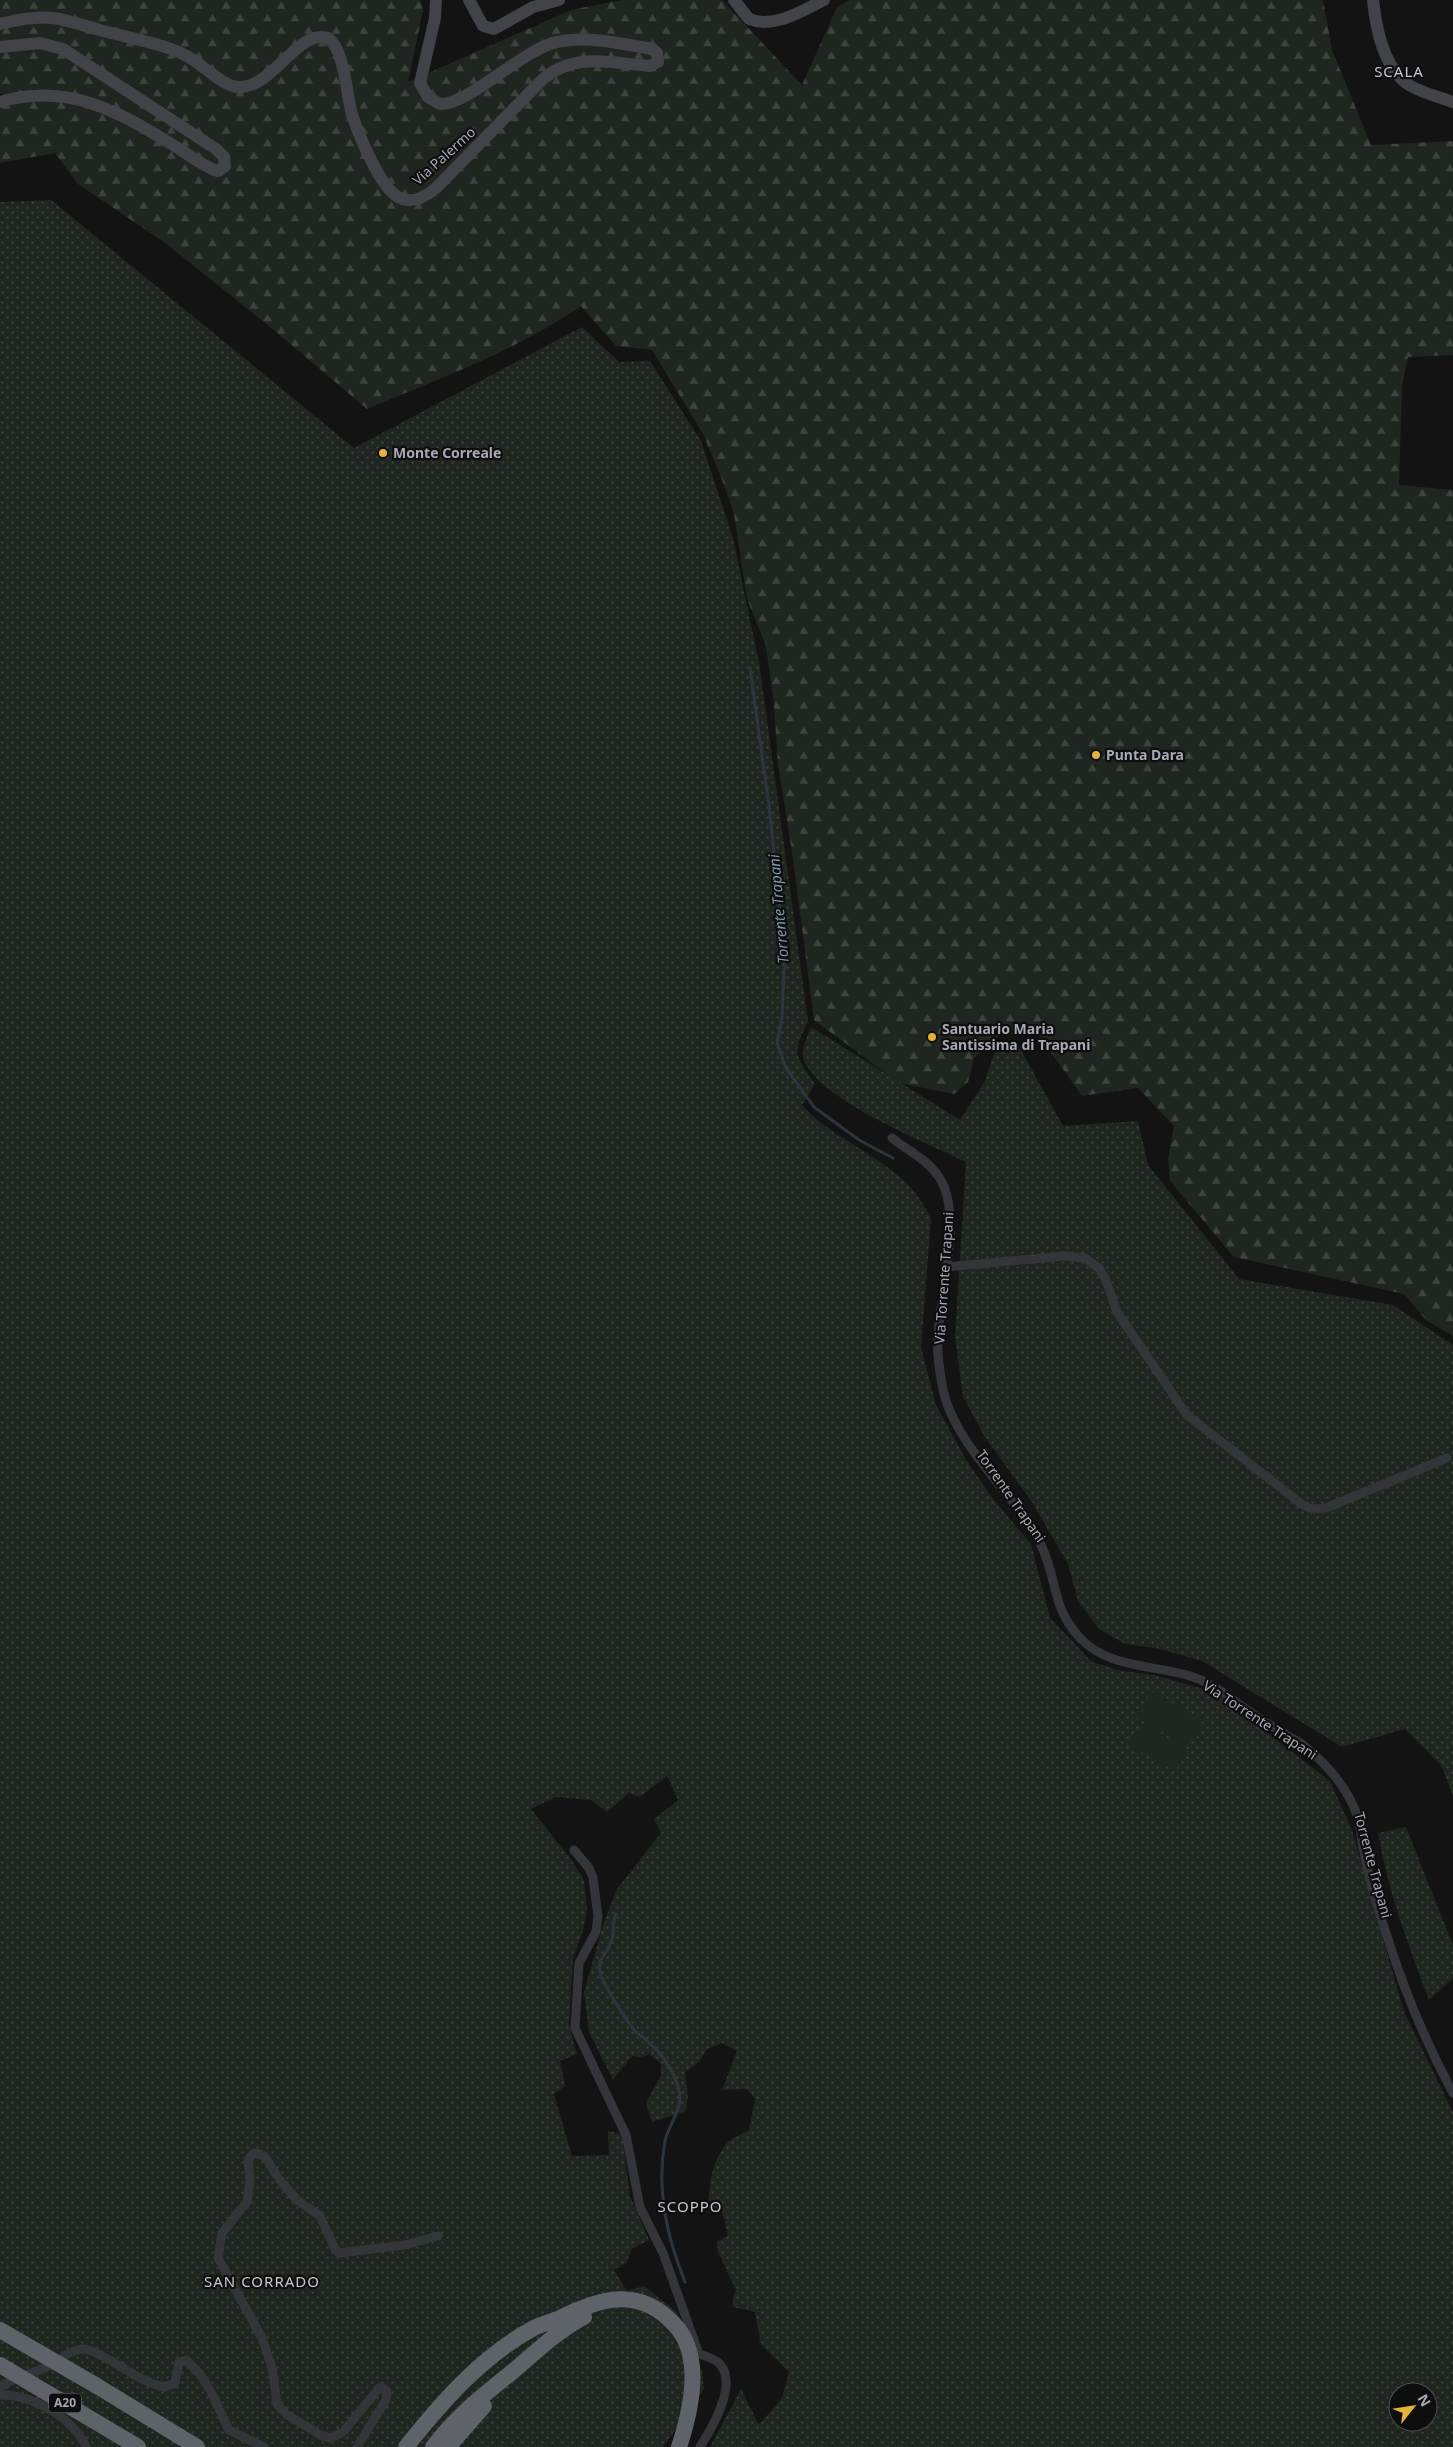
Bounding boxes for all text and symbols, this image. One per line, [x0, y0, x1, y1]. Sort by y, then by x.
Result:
district label: SCALA [1374, 61, 1424, 81]
street label: Via Palermo [408, 122, 479, 189]
place label: Monte Correale [393, 443, 501, 462]
marker: Monte Correale [377, 447, 389, 459]
place label: Punta Dara [1106, 745, 1184, 764]
marker: Punta Dara [1090, 749, 1102, 761]
water label: Torrente Trapani [763, 852, 793, 965]
place label: Santuario Maria Santissima di Trapani [942, 1019, 1090, 1054]
marker: Santuario Maria Santissima di Trapani [926, 1031, 938, 1043]
street label: Via Torrente Trapani [929, 1211, 958, 1345]
street label: Torrente Trapani [972, 1446, 1050, 1546]
street label: Via Torrente Trapani [1200, 1676, 1321, 1764]
street label: Torrente Trapani [1350, 1810, 1397, 1920]
district label: SCOPPO [658, 2196, 723, 2216]
district label: SAN CORRADO [204, 2271, 320, 2291]
north arrow [1388, 2382, 1438, 2432]
text: N [1414, 2391, 1436, 2410]
road number: A20 [49, 2394, 81, 2412]

